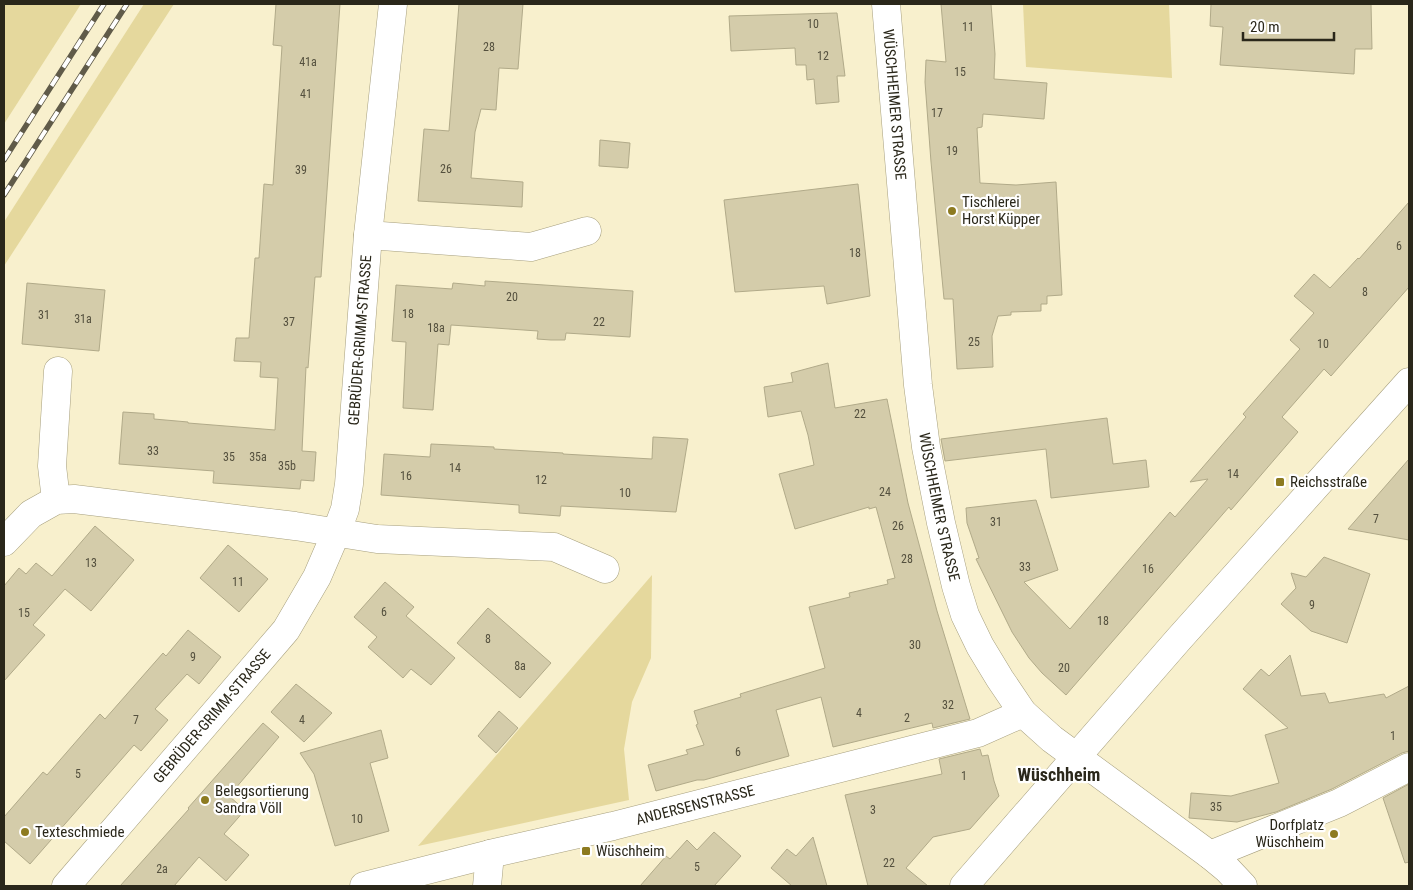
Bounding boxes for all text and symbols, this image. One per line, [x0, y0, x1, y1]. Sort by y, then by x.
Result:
scale bar [1243, 10, 1334, 42]
house number: 10 [807, 17, 819, 31]
text: 20 m [1250, 18, 1280, 36]
house number: 11 [962, 20, 974, 34]
street label: WÜSCHHEIMER STRASSE [879, 28, 910, 181]
house number: 28 [483, 40, 495, 54]
house number: 12 [817, 49, 829, 63]
house number: 41a [299, 55, 317, 69]
house number: 15 [954, 65, 966, 79]
house number: 41 [300, 87, 312, 101]
house number: 17 [931, 106, 943, 120]
house number: 19 [946, 144, 958, 158]
house number: 26 [440, 162, 452, 176]
house number: 39 [295, 163, 307, 177]
place label: Tischlerei Horst Küpper [962, 193, 1040, 228]
marker: Tischlerei Horst Küpper [946, 205, 958, 217]
house number: 6 [1396, 239, 1402, 253]
house number: 18 [849, 246, 861, 260]
street label: GEBRÜDER-GRIMM-STRASSE [344, 254, 375, 426]
house number: 8 [1362, 285, 1368, 299]
house number: 20 [506, 290, 518, 304]
house number: 18 [402, 307, 414, 321]
house number: 31 [38, 308, 50, 322]
house number: 31a [74, 312, 92, 326]
house number: 37 [283, 315, 295, 329]
house number: 22 [593, 315, 605, 329]
house number: 18a [427, 321, 445, 335]
house number: 25 [968, 335, 980, 349]
house number: 10 [1317, 337, 1329, 351]
house number: 22 [854, 407, 866, 421]
street label: WÜSCHHEIMER STRASSE [915, 431, 964, 583]
house number: 33 [147, 444, 159, 458]
house number: 35 [223, 450, 235, 464]
house number: 35a [249, 450, 267, 464]
house number: 35b [278, 459, 296, 473]
house number: 14 [449, 461, 461, 475]
house number: 14 [1227, 467, 1239, 481]
house number: 16 [400, 469, 412, 483]
house number: 12 [535, 473, 547, 487]
place label: Reichsstraße [1290, 473, 1367, 491]
marker: Reichsstraße [1274, 476, 1286, 488]
house number: 24 [879, 485, 891, 499]
house number: 10 [619, 486, 631, 500]
house number: 7 [1373, 512, 1379, 526]
house number: 31 [990, 515, 1002, 529]
house number: 26 [892, 519, 904, 533]
house number: 28 [901, 552, 913, 566]
house number: 13 [85, 556, 97, 570]
house number: 33 [1019, 560, 1031, 574]
house number: 16 [1142, 562, 1154, 576]
house number: 11 [232, 575, 244, 589]
house number: 9 [1309, 598, 1315, 612]
house number: 6 [381, 605, 387, 619]
house number: 15 [18, 606, 30, 620]
house number: 18 [1097, 614, 1109, 628]
house number: 8 [485, 632, 491, 646]
house number: 30 [909, 638, 921, 652]
street label: GEBRÜDER-GRIMM-STRASSE [149, 645, 275, 787]
house number: 9 [190, 650, 196, 664]
house number: 8a [514, 659, 526, 673]
house number: 20 [1058, 661, 1070, 675]
house number: 32 [942, 698, 954, 712]
house number: 4 [856, 706, 862, 720]
house number: 2 [904, 711, 910, 725]
house number: 7 [133, 713, 139, 727]
house number: 4 [299, 713, 305, 727]
house number: 1 [1390, 729, 1396, 743]
house number: 6 [735, 745, 741, 759]
district label: Wüschheim [1018, 764, 1100, 785]
house number: 5 [75, 767, 81, 781]
house number: 1 [961, 769, 967, 783]
street label: ANDERSENSTRASSE [634, 781, 756, 829]
place label: Belegsortierung Sandra Völl [215, 782, 309, 817]
marker: Belegsortierung Sandra Völl [199, 794, 211, 806]
house number: 35 [1210, 800, 1222, 814]
house number: 3 [870, 803, 876, 817]
house number: 10 [351, 812, 363, 826]
place label: Dorfplatz Wüschheim [1255, 816, 1324, 851]
place label: Texteschmiede [35, 823, 124, 841]
marker: Texteschmiede [19, 826, 31, 838]
marker: Dorfplatz Wüschheim [1328, 828, 1340, 840]
place label: Wüschheim [596, 842, 665, 860]
marker: Wüschheim [580, 845, 592, 857]
house number: 22 [883, 856, 895, 870]
house number: 5 [694, 860, 700, 874]
house number: 2a [156, 862, 168, 876]

